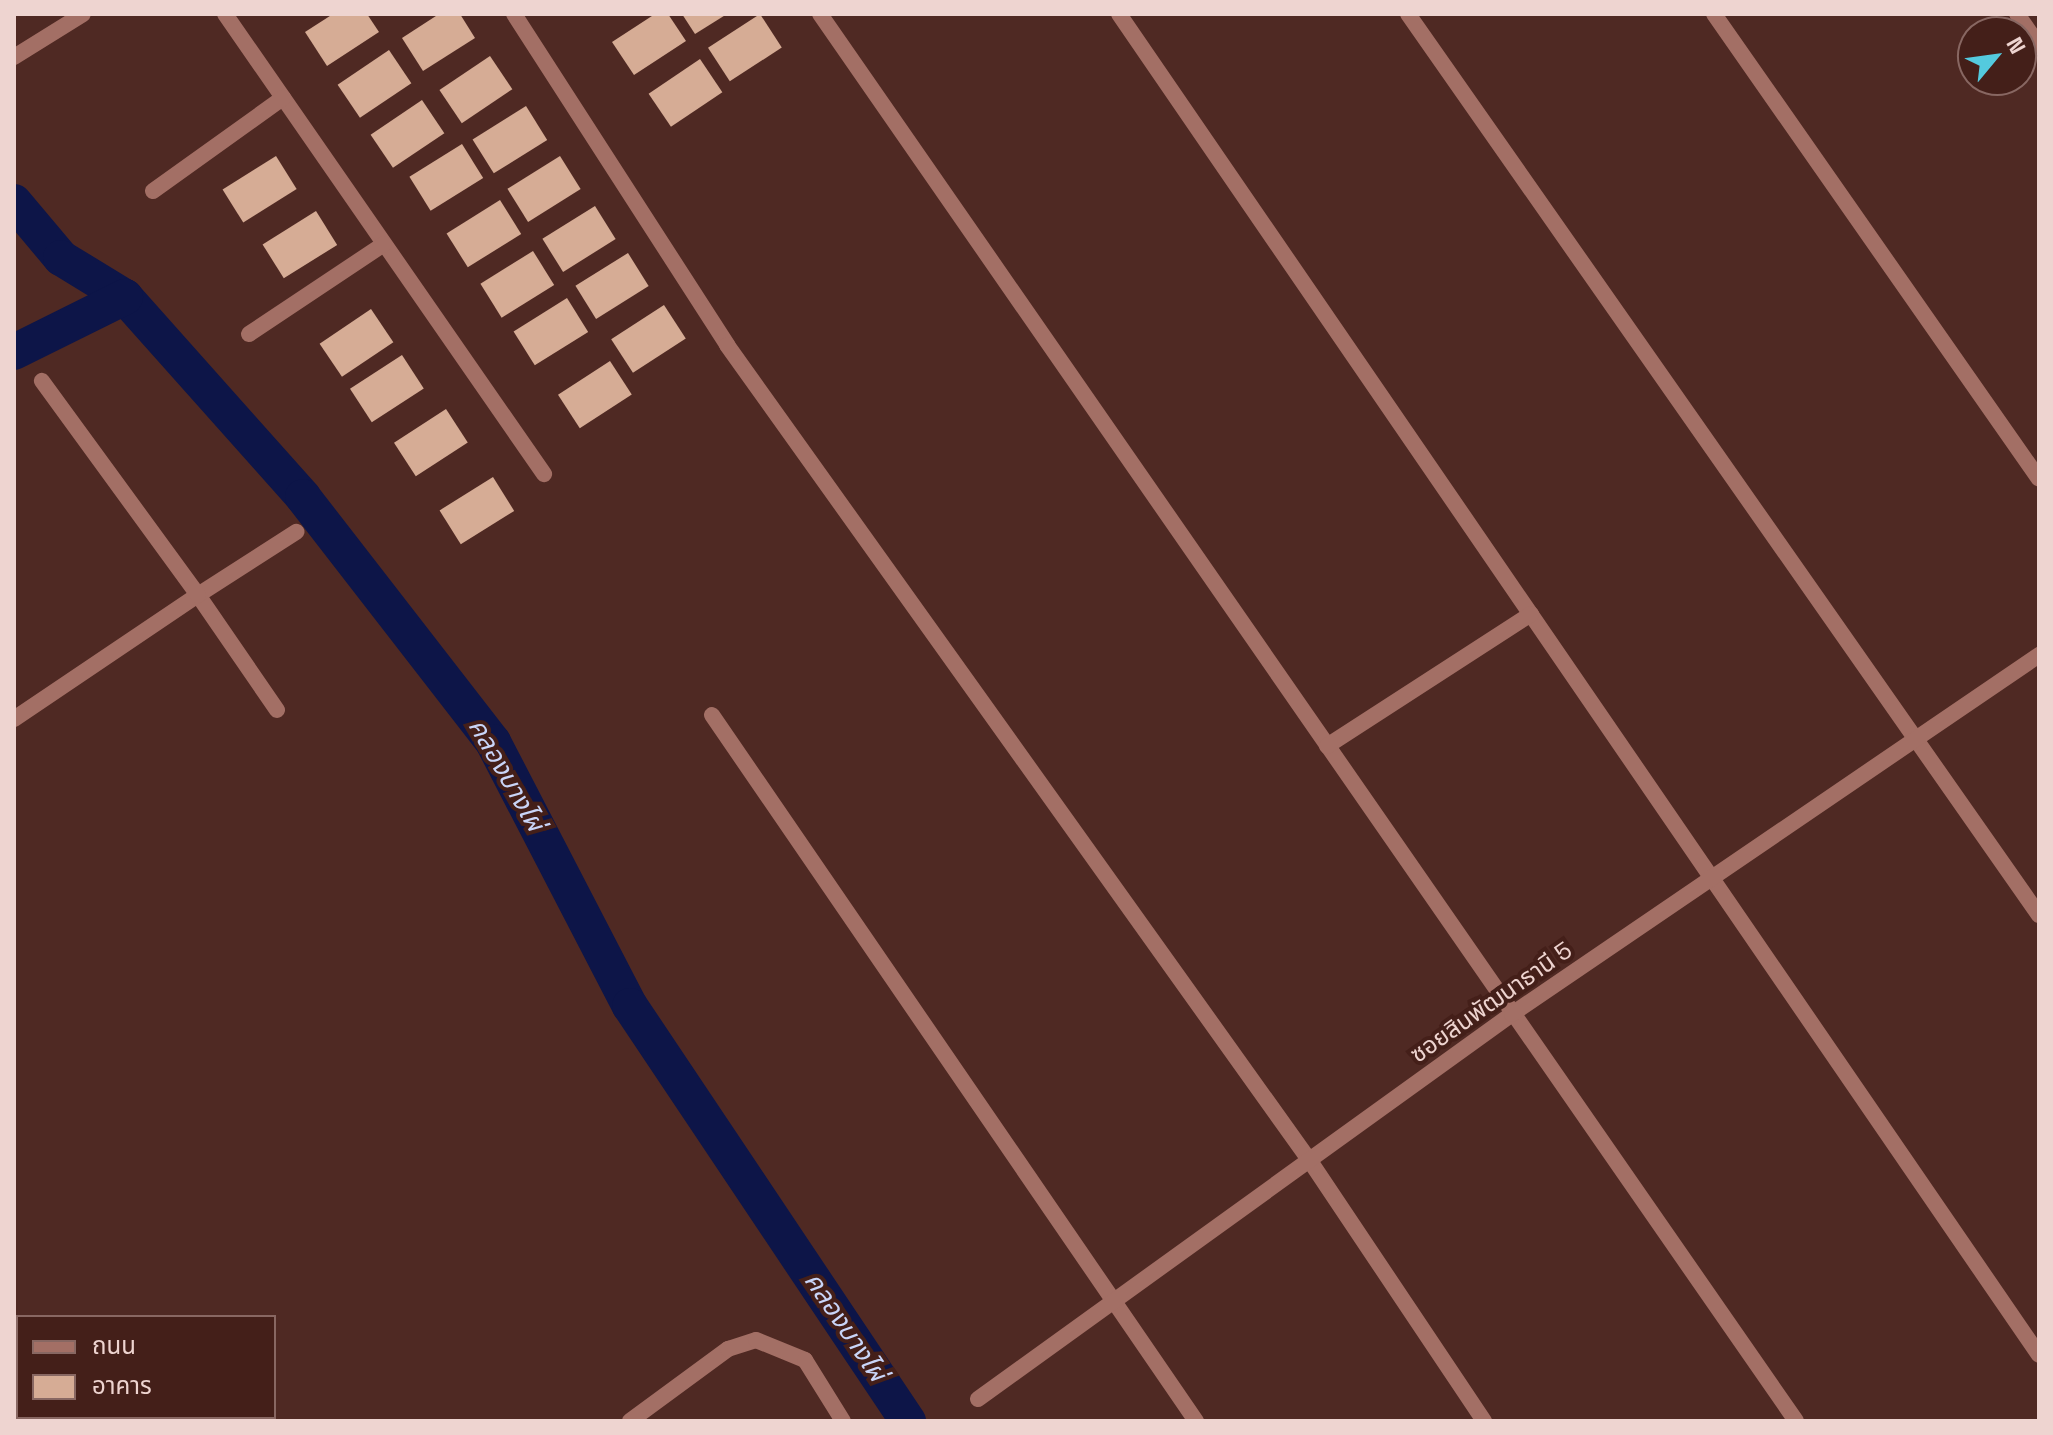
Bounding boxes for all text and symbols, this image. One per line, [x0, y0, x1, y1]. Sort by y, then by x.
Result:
north arrow [1957, 16, 2037, 96]
text: N [2000, 32, 2032, 59]
water label: คลองบางไผ่ [461, 713, 551, 837]
street label: ซอยสินพัฒนาธานี 5 [1405, 936, 1577, 1068]
water label: คลองบางไผ่ [797, 1267, 893, 1387]
legend [16, 1315, 276, 1419]
text: ถนน [92, 1330, 136, 1361]
text: อาคาร [92, 1370, 152, 1401]

